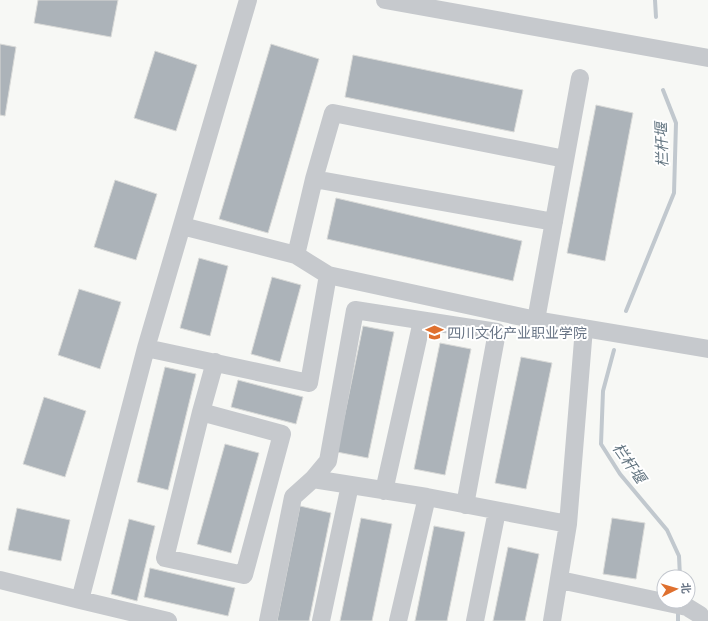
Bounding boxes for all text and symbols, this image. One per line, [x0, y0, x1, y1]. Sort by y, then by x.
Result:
water label: 栏杆堰 [652, 119, 672, 168]
school or university icon: 四川文化产业职业学院 [424, 323, 444, 343]
place label: 四川文化产业职业学院 [447, 325, 587, 342]
water label: 栏杆堰 [609, 439, 651, 489]
north arrow [656, 569, 696, 609]
text: 北 [679, 582, 692, 594]

